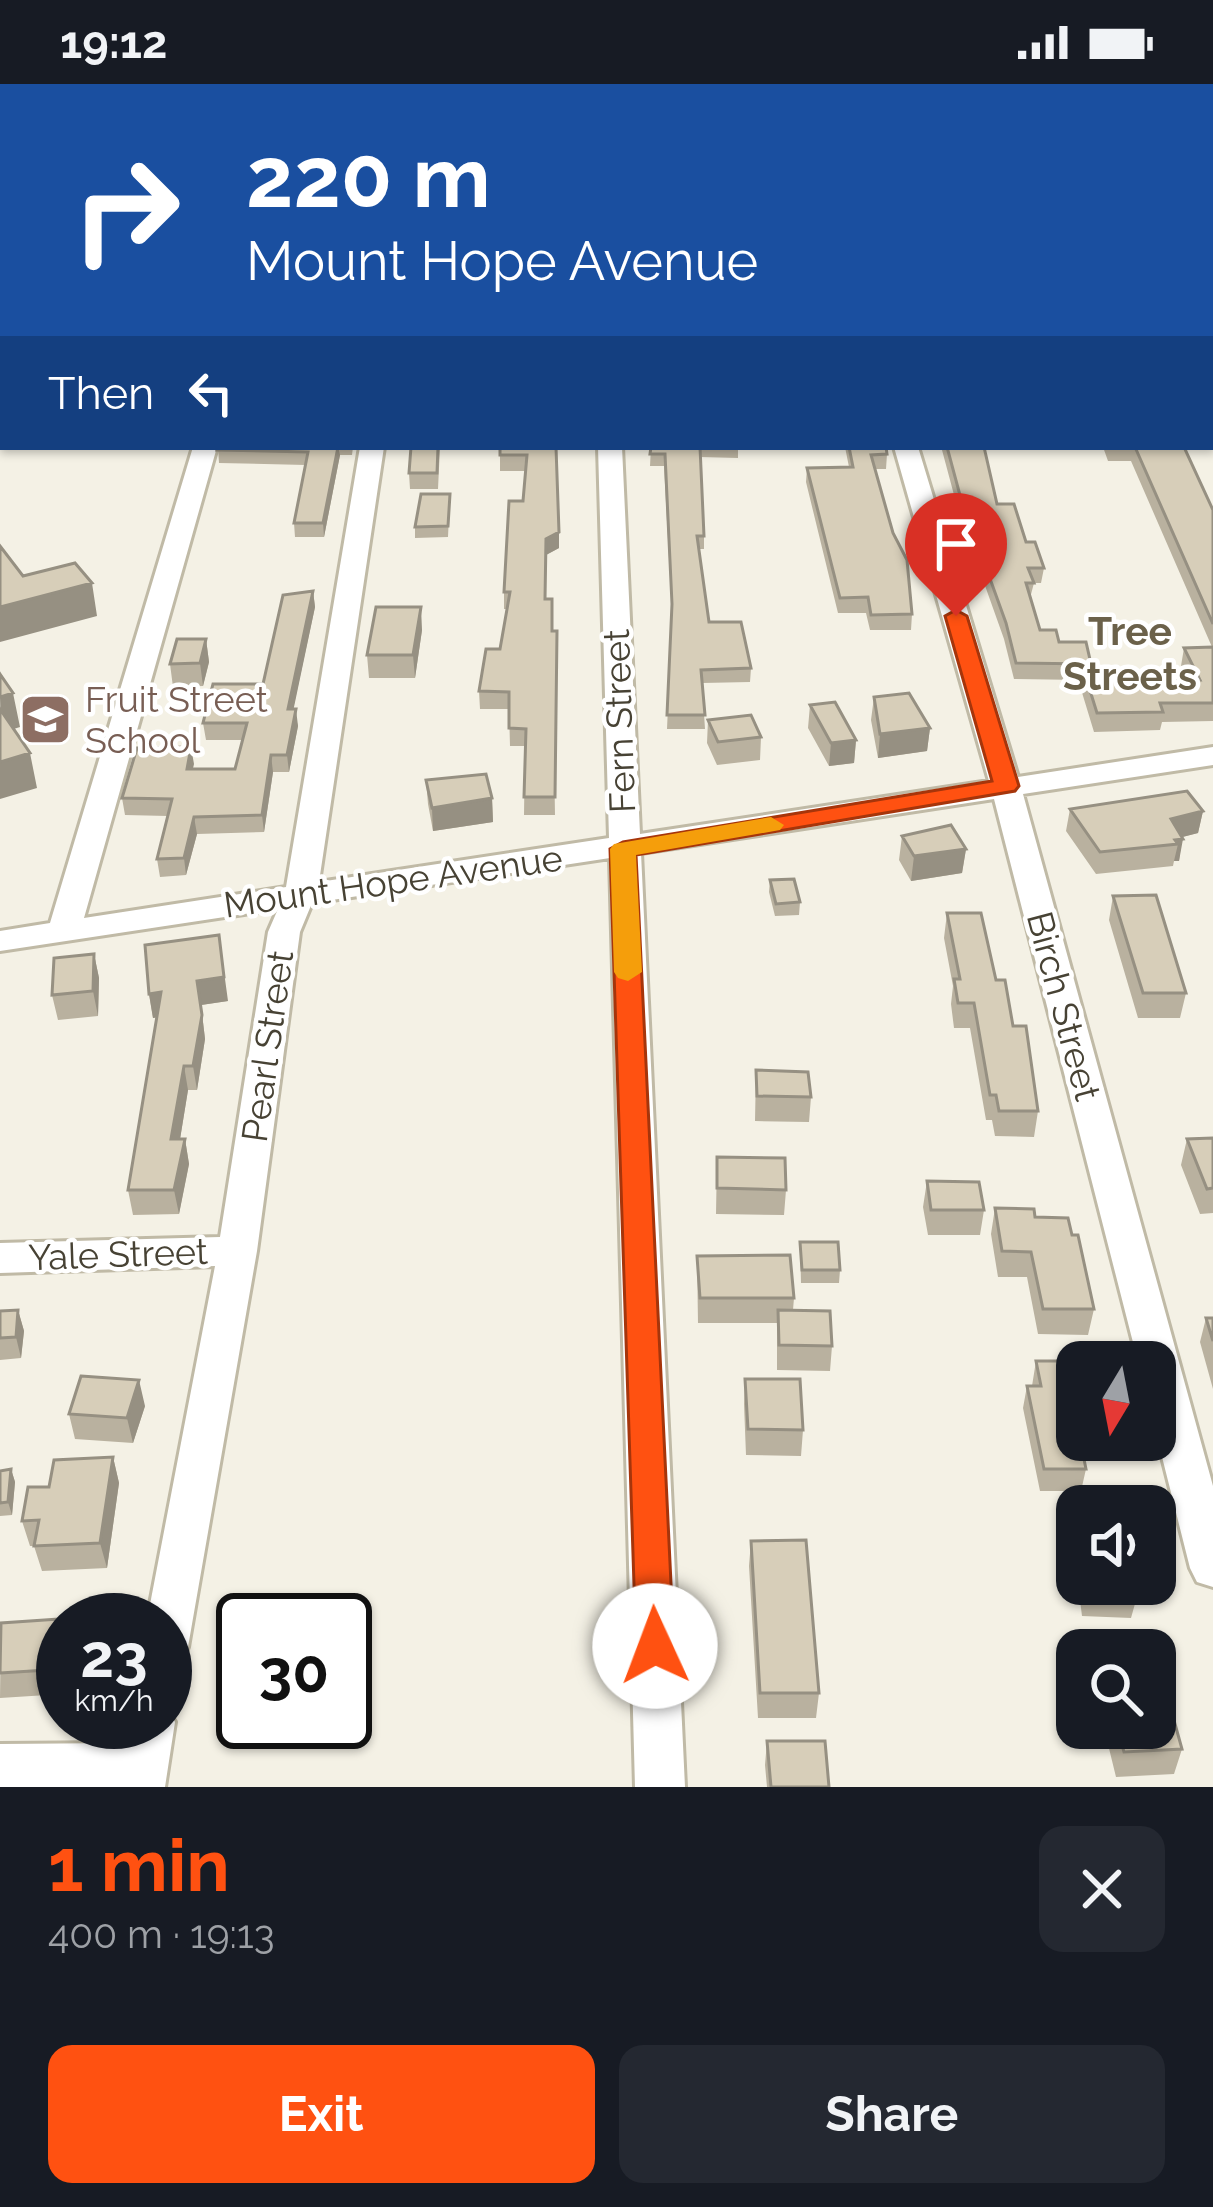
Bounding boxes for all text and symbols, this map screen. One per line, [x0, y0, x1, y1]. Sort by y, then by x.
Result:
text: 19:12 [60, 16, 167, 69]
text: 220 m [246, 128, 491, 227]
icon: right [48, 132, 204, 288]
text: Mount Hope Avenue [246, 229, 758, 293]
icon: left [178, 360, 244, 426]
text: Then [48, 367, 154, 420]
pin [905, 493, 1007, 616]
icon: arrive [923, 511, 989, 577]
district label: Tree Streets [1063, 608, 1197, 699]
street label: Fern Street [595, 628, 643, 814]
place label: Fruit Street School [85, 678, 268, 761]
school or university icon: Fruit Street School [18, 692, 74, 748]
street label: Mount Hope Avenue [221, 836, 565, 926]
street label: Birch Street [1019, 907, 1109, 1105]
street label: Pearl Street [233, 947, 301, 1145]
street label: Yale Street [27, 1230, 209, 1278]
north arrow [1056, 1341, 1176, 1461]
map controls [1056, 1341, 1176, 1749]
button: sound [1056, 1485, 1176, 1605]
position arrow [592, 1583, 718, 1709]
speed limit sign: 30 [216, 1593, 372, 1749]
text: 23 [80, 1621, 148, 1691]
button: search [1056, 1629, 1176, 1749]
text: km/h [74, 1683, 154, 1718]
text: 1 min [48, 1823, 230, 1908]
button: close [1039, 1826, 1165, 1952]
text: 400 m · 19:13 [48, 1911, 274, 1957]
button: Exit [48, 2045, 595, 2183]
button: Share [619, 2045, 1165, 2183]

